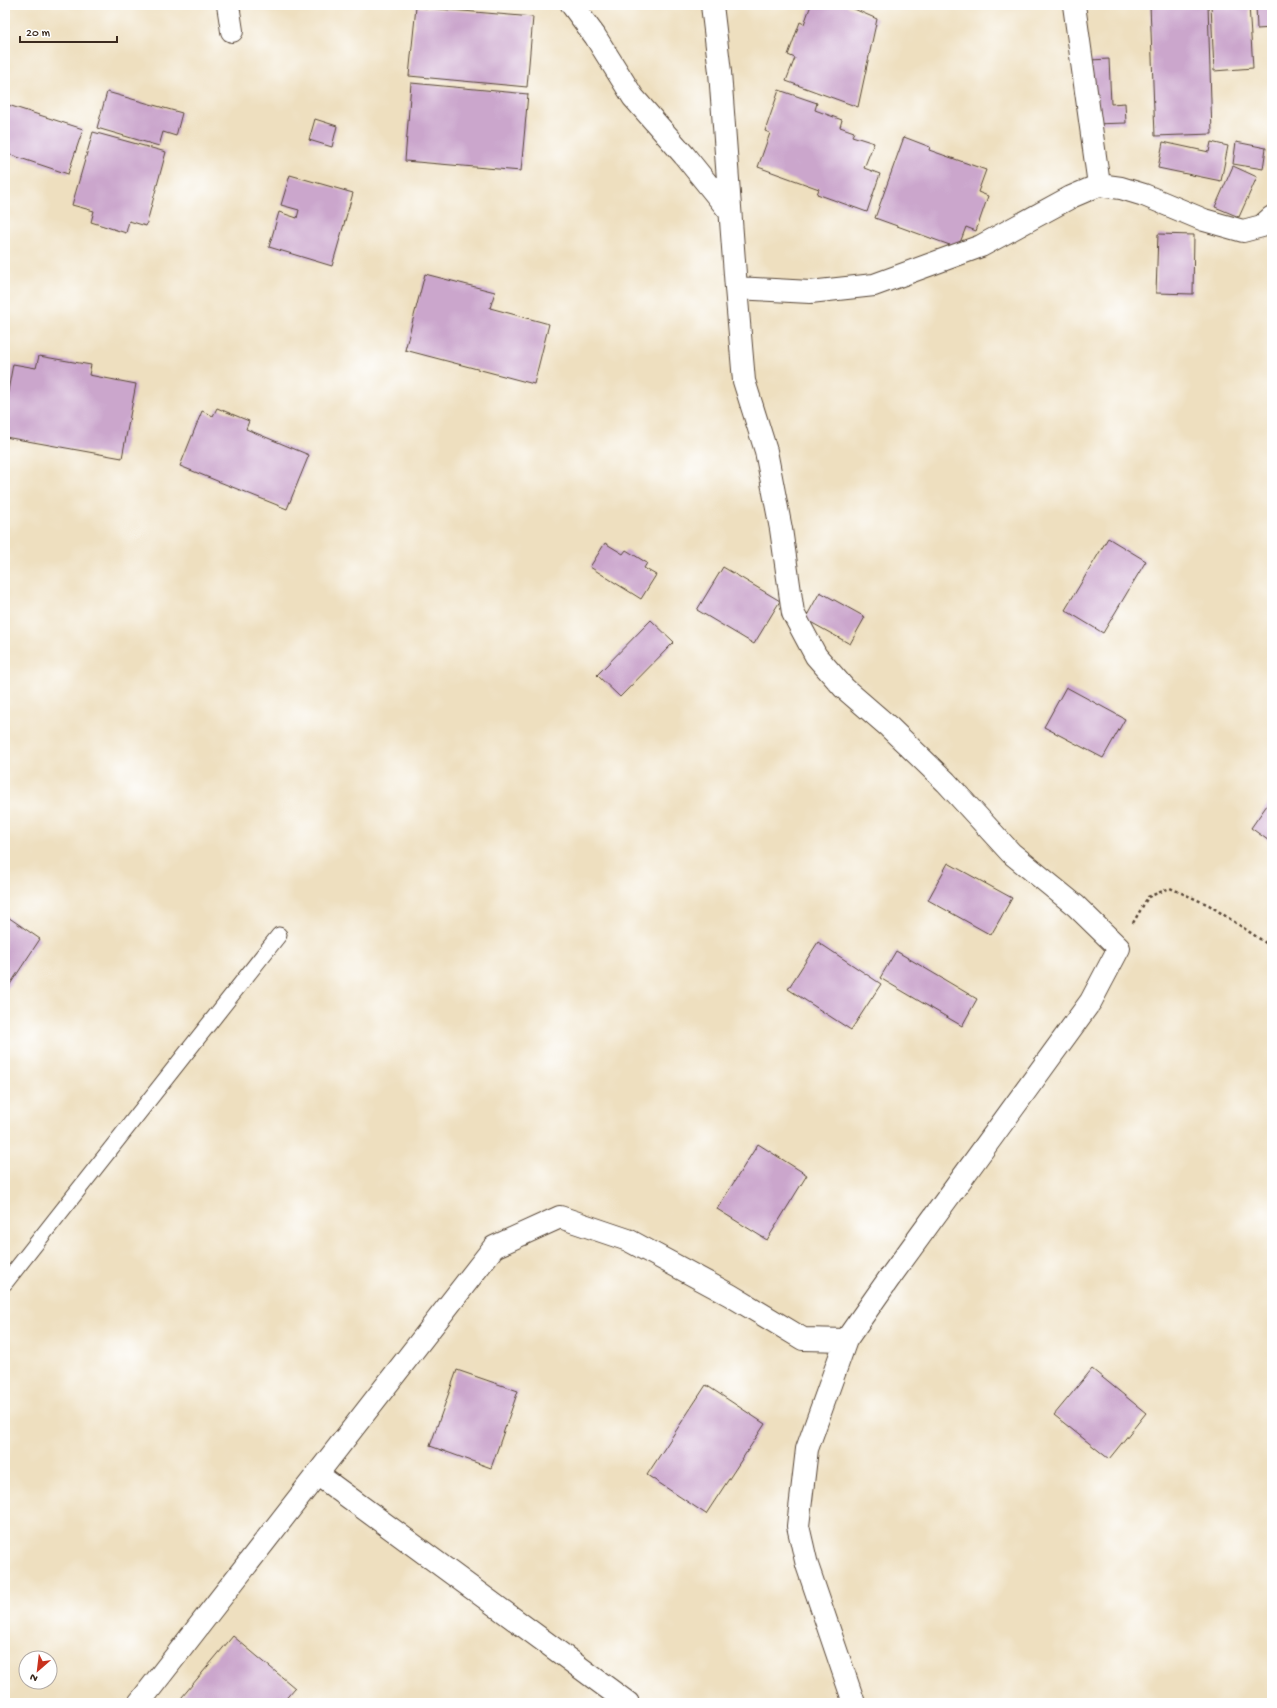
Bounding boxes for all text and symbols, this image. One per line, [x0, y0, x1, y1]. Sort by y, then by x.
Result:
scale bar [20, 18, 117, 44]
text: 20 m [26, 27, 51, 41]
north arrow [18, 1650, 58, 1690]
text: N [28, 1670, 40, 1684]

